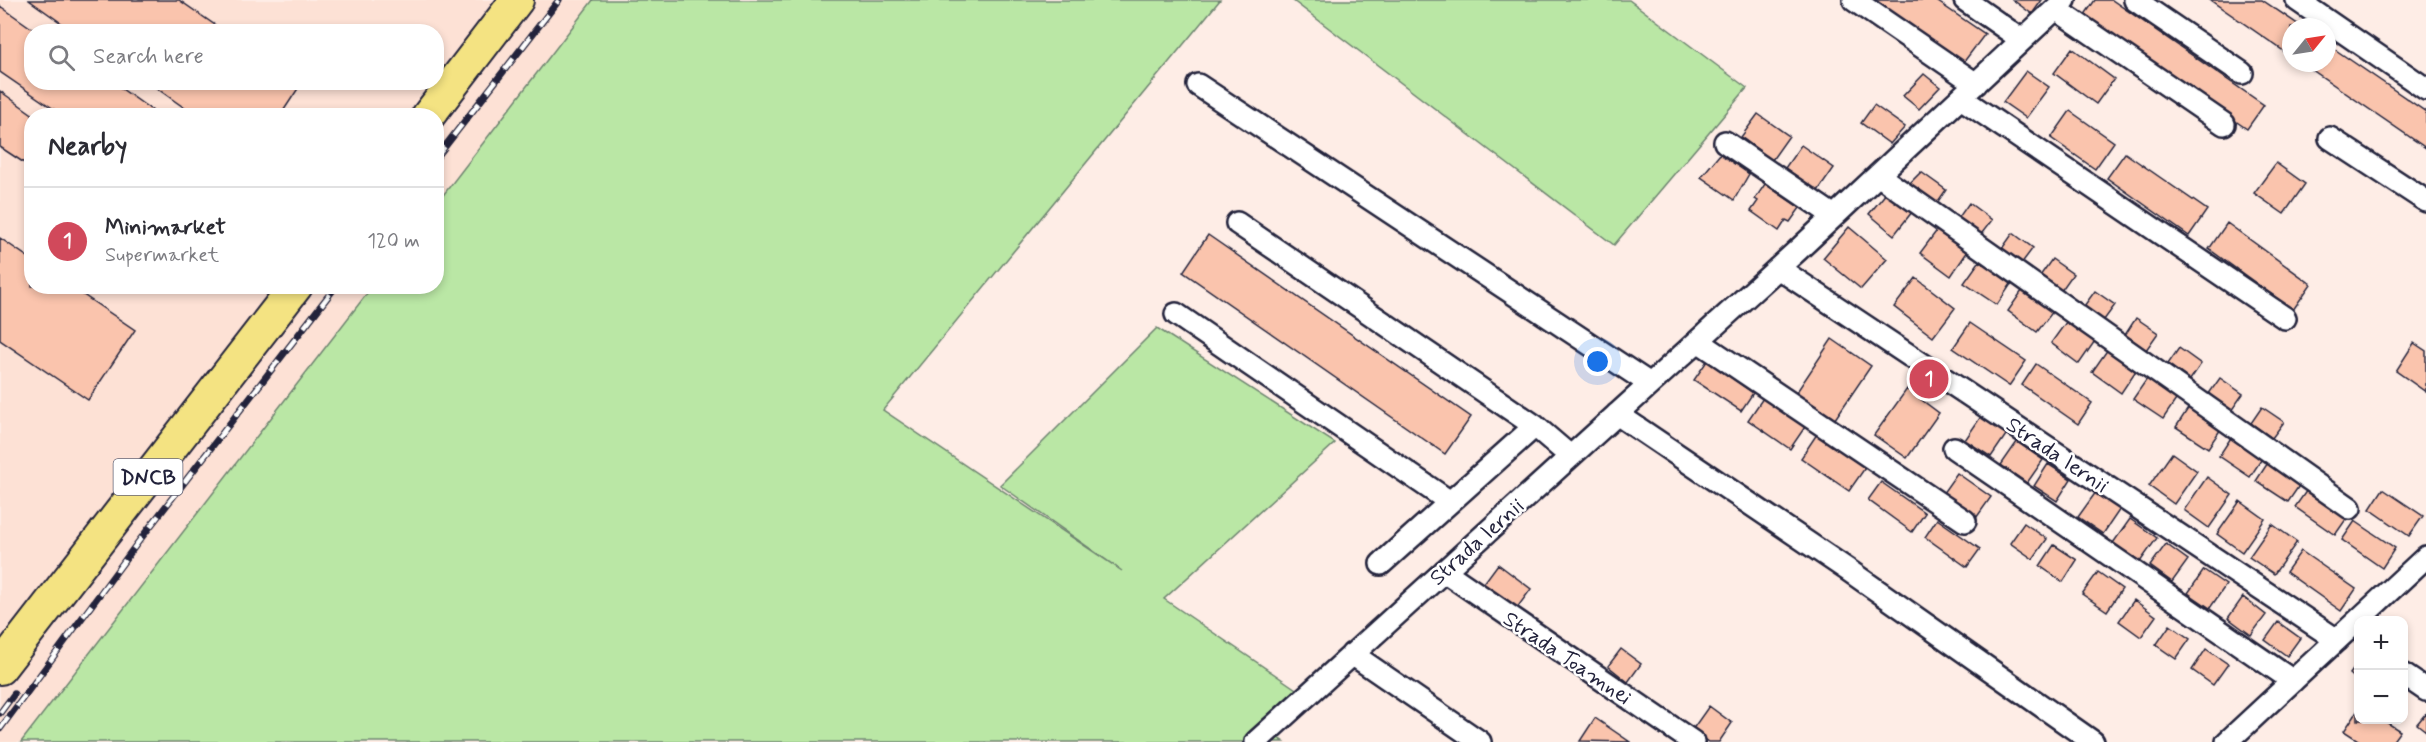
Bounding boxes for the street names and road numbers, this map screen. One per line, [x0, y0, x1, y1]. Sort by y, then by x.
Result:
street label: Strada Iernii [2000, 411, 2114, 500]
road number: DNCB [114, 459, 182, 495]
street label: Strada Iernii [1424, 493, 1530, 592]
street label: Strada Toamnei [1497, 605, 1637, 712]

